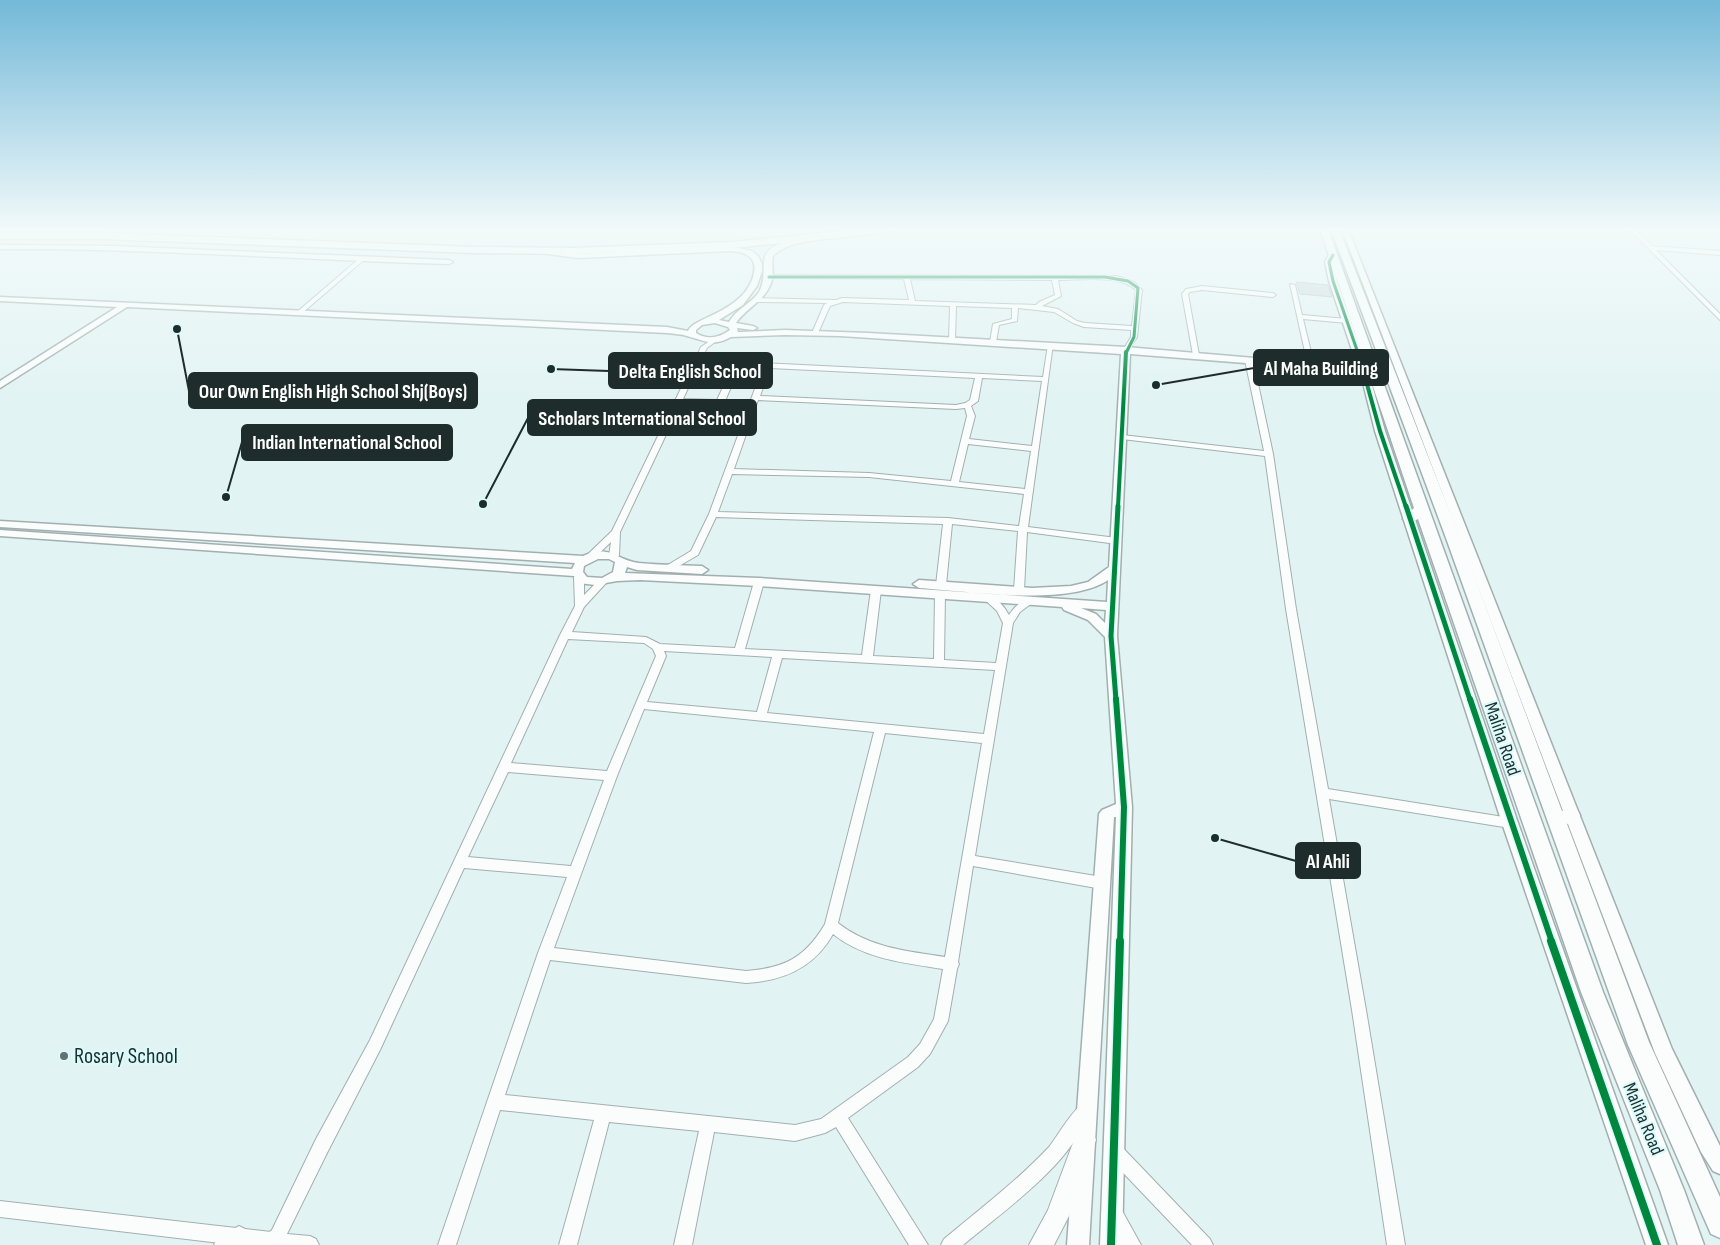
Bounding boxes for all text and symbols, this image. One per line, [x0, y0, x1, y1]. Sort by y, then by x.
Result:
callout: Al Maha Building [1254, 350, 1388, 385]
callout: Delta English School [609, 353, 772, 388]
text: Al Maha Building [1263, 357, 1379, 381]
text: Delta English School [619, 360, 761, 384]
callout: Our Own English High School Shj(Boys) [189, 373, 477, 408]
text: Our Own English High School Shj(Boys) [199, 380, 467, 404]
callout: Scholars International School [528, 400, 756, 435]
text: Scholars International School [538, 407, 746, 431]
callout: Indian International School [242, 425, 452, 460]
text: Indian International School [252, 431, 442, 455]
street label: Maliha Road [1479, 699, 1525, 779]
callout: Al Ahli [1296, 843, 1360, 878]
text: Al Ahli [1305, 850, 1350, 874]
place label: Rosary School [74, 1043, 178, 1070]
marker: Rosary School [58, 1050, 70, 1062]
street label: Maliha Road [1618, 1079, 1668, 1159]

